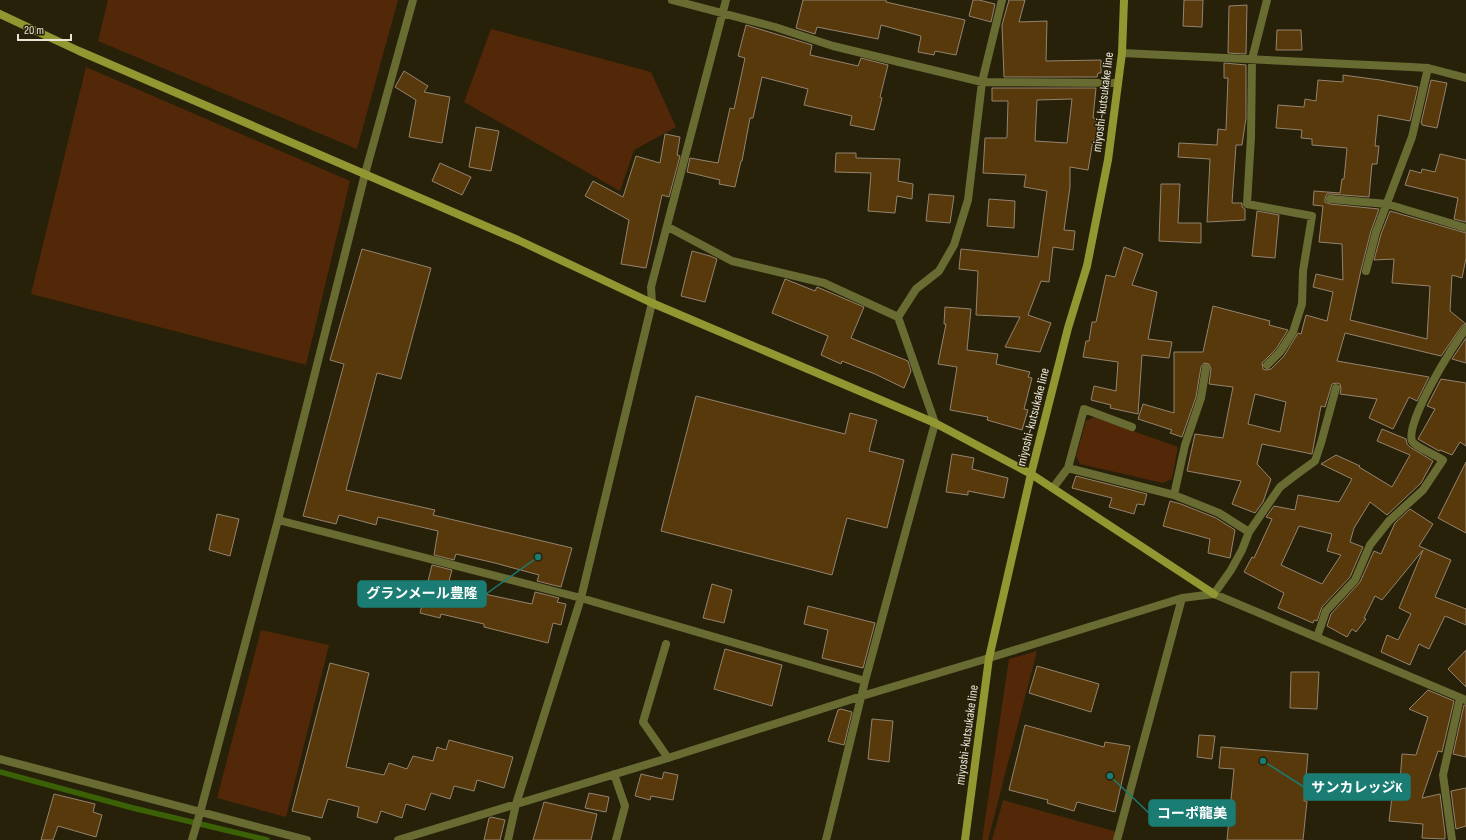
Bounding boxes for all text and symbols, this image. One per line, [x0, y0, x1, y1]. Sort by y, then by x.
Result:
scale bar [18, 16, 71, 42]
text: 20 m [24, 23, 44, 38]
street label: miyoshi-kutsukake line [1089, 51, 1117, 153]
street label: miyoshi-kutsukake line [1013, 366, 1053, 468]
callout: グランメール豊隆 [358, 581, 486, 607]
text: グランメール豊隆 [366, 585, 478, 602]
street label: miyoshi-kutsukake line [952, 684, 982, 786]
callout: サンカレッジK [1304, 774, 1410, 800]
text: サンカレッジK [1312, 779, 1403, 796]
callout: コーポ龍美 [1149, 800, 1235, 826]
text: コーポ龍美 [1157, 805, 1227, 822]

